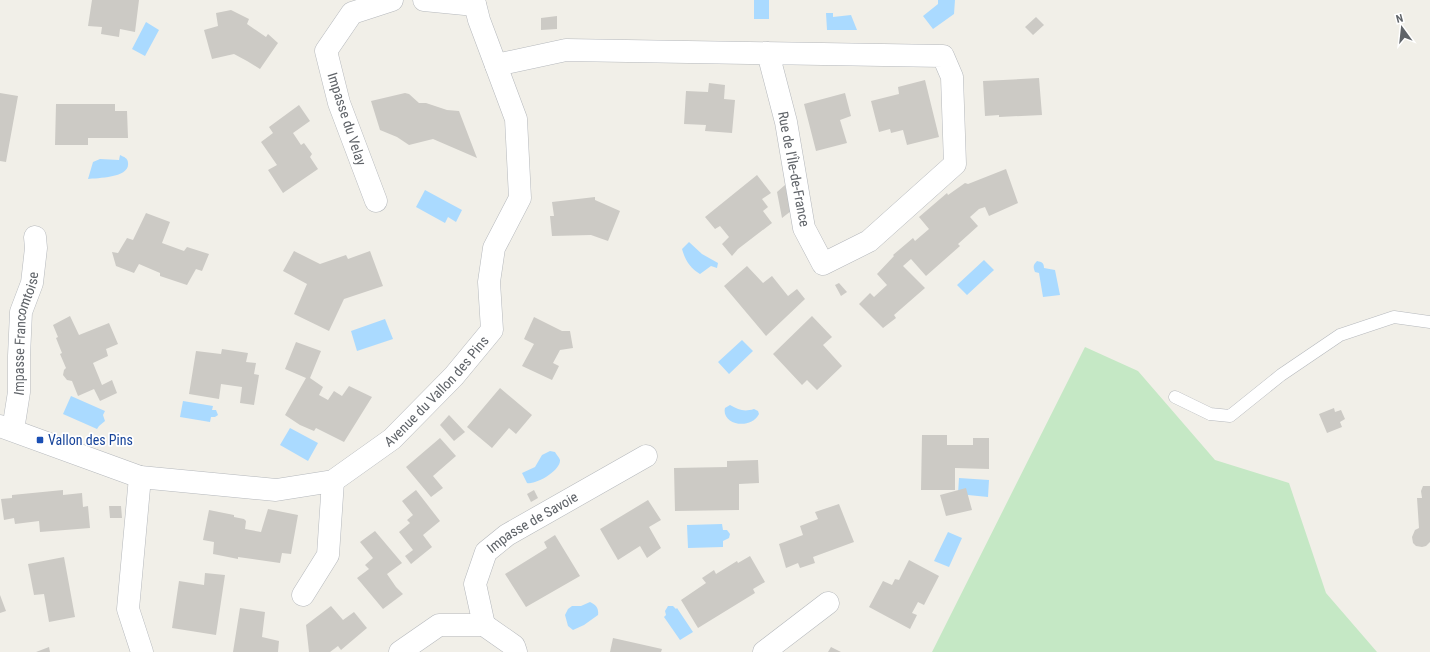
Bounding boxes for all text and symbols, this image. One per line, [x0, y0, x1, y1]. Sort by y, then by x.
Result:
north arrow [1382, 8, 1422, 48]
text: N [1395, 12, 1405, 26]
street label: Impasse du Velay [324, 70, 370, 168]
street label: Rue de l'Île-de-France [775, 110, 814, 228]
street label: Impasse Francomtoise [11, 270, 41, 396]
street label: Avenue du Vallon des Pins [381, 333, 492, 450]
place label: Vallon des Pins [48, 432, 133, 448]
marker: Vallon des Pins [35, 435, 45, 445]
street label: Impasse de Savoie [484, 488, 581, 556]

